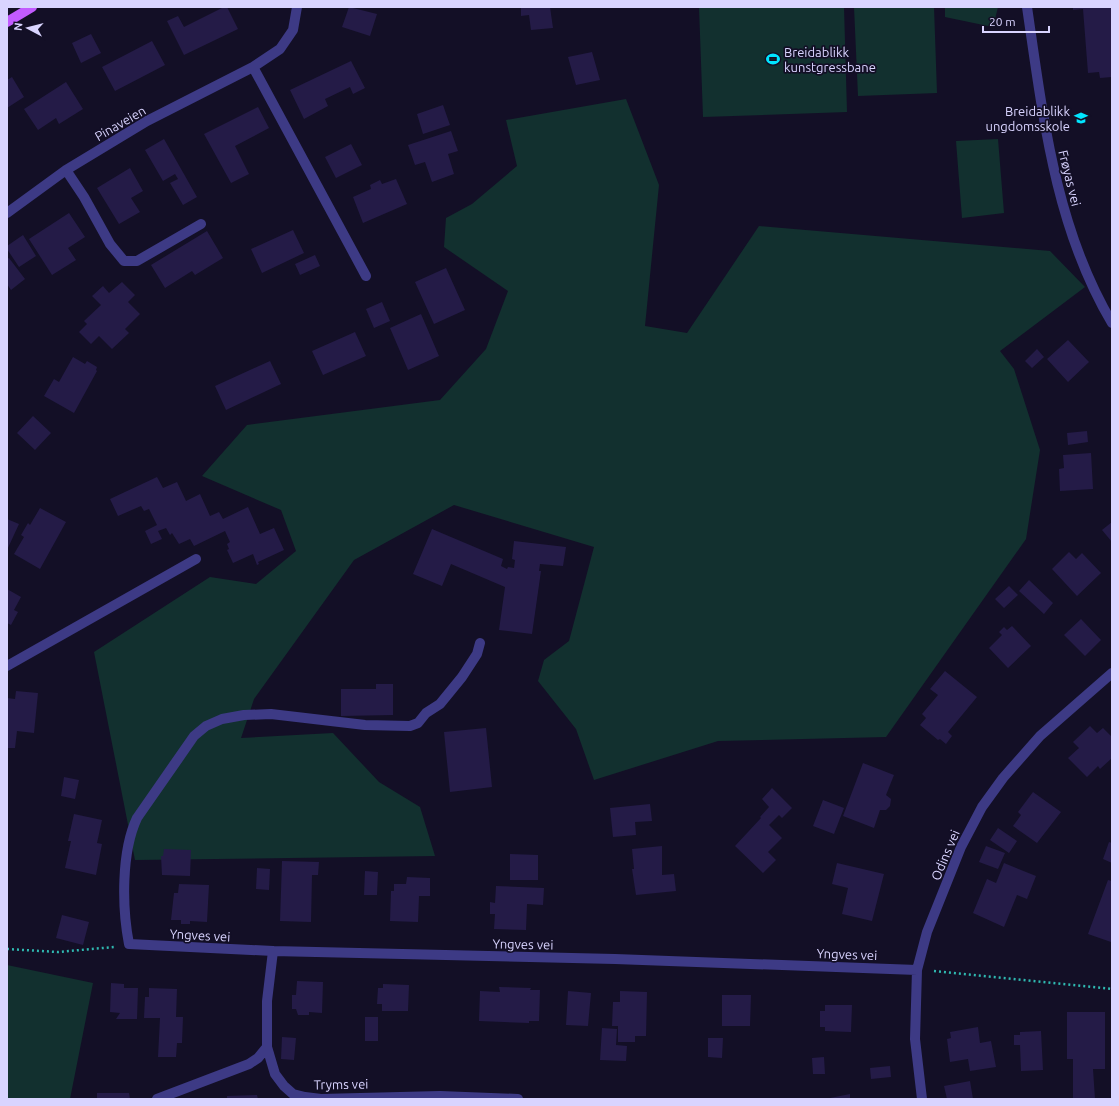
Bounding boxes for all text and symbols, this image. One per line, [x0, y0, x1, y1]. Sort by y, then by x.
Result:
north arrow [8, 8, 48, 48]
scale bar [983, 8, 1049, 34]
text: 20 m [989, 15, 1016, 28]
text: N [12, 22, 25, 32]
place label: Breidablikk kunstgressbane [784, 45, 876, 74]
sports icon: Breidablikk kunstgressbane [765, 51, 781, 67]
street label: Pinaveien [92, 103, 148, 143]
place label: Breidablikk ungdomsskole [985, 104, 1070, 133]
school or university icon: Breidablikk ungdomsskole [1073, 110, 1089, 126]
street label: Frøyas vei [1056, 148, 1084, 208]
street label: Odins vei [928, 828, 962, 882]
street label: Yngves vei [169, 926, 231, 944]
street label: Yngves vei [492, 936, 554, 952]
street label: Yngves vei [816, 946, 878, 962]
street label: Tryms vei [313, 1077, 369, 1091]

